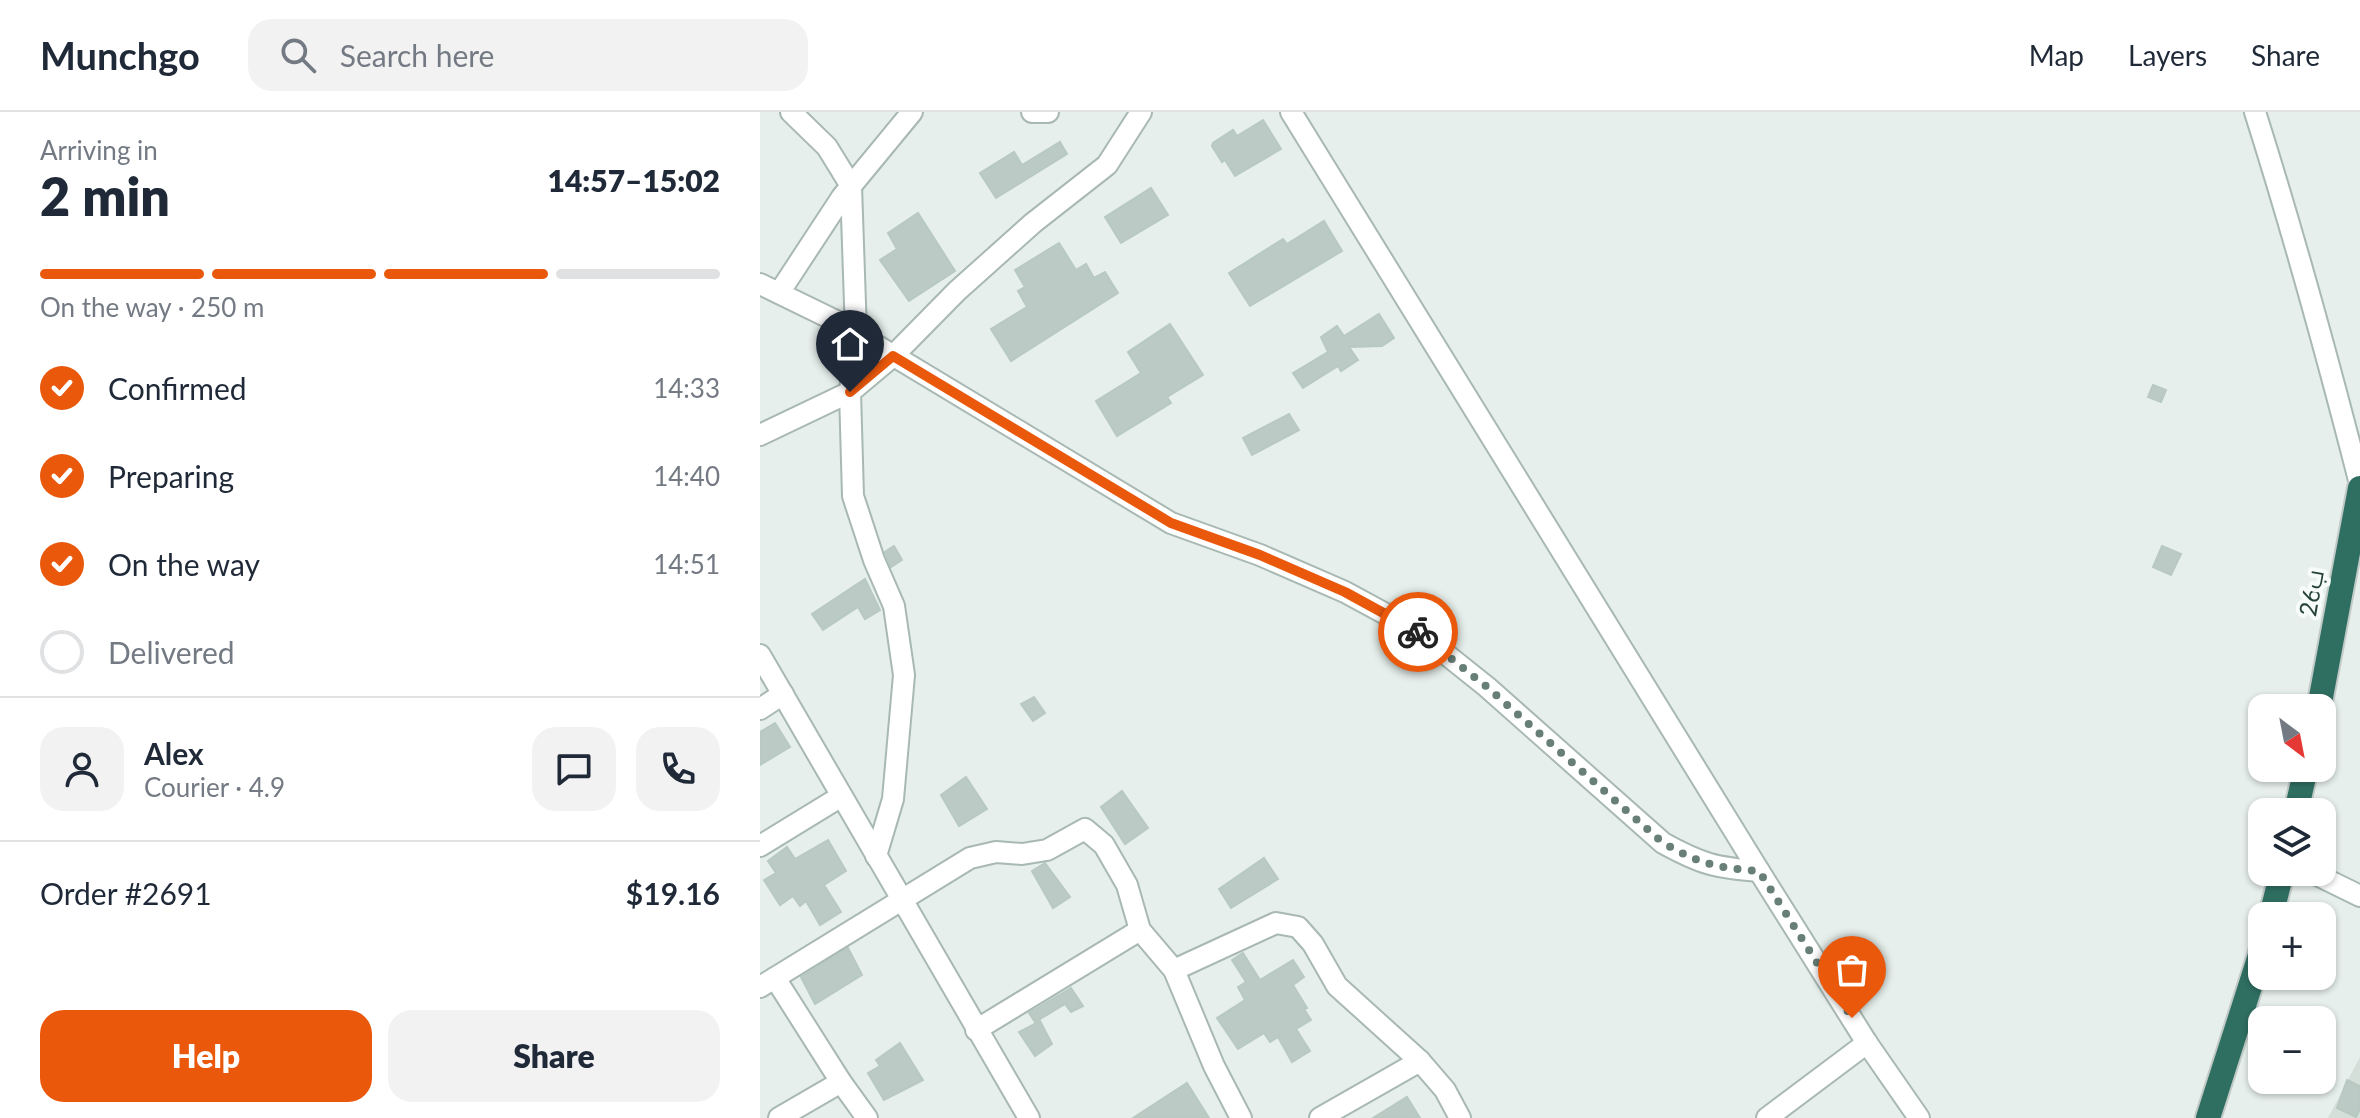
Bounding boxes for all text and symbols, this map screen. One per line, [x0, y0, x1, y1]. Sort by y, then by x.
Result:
search box [248, 19, 808, 91]
text: Munchgo [40, 32, 200, 78]
icon: search [276, 33, 320, 77]
text: Search here [340, 37, 494, 73]
text: Map [2029, 38, 2084, 72]
text: Layers [2128, 38, 2207, 72]
text: Share [2251, 38, 2320, 72]
text: Arriving in [40, 134, 158, 166]
text: 14:57–15:02 [547, 162, 720, 198]
text: 2 min [40, 165, 170, 227]
text: On the way · 250 m [40, 291, 264, 323]
pin [816, 310, 884, 392]
icon: home [828, 322, 872, 366]
icon: check [40, 366, 84, 410]
text: Confirmed [108, 370, 247, 406]
text: 14:33 [653, 372, 720, 404]
icon: check [40, 454, 84, 498]
text: Preparing [108, 458, 234, 494]
text: 14:40 [653, 460, 720, 492]
icon: check [40, 542, 84, 586]
text: On the way [108, 546, 260, 582]
text: 14:51 [653, 548, 720, 580]
street label: 26ب [2292, 567, 2329, 618]
courier [1378, 592, 1458, 672]
icon: bike [1396, 610, 1440, 654]
text: Delivered [108, 634, 235, 670]
north arrow [2248, 694, 2336, 782]
map controls [2248, 694, 2336, 1094]
button: person [40, 727, 124, 811]
button: chat [532, 727, 616, 811]
button: phone [636, 727, 720, 811]
text: Alex [144, 735, 204, 771]
text: Courier · 4.9 [144, 771, 285, 803]
button: layers [2248, 798, 2336, 886]
text: Order #2691 [40, 875, 212, 911]
text: $19.16 [626, 875, 720, 911]
button: + [2248, 902, 2336, 990]
pin [1818, 936, 1886, 1018]
icon: bag [1830, 948, 1874, 992]
button: − [2248, 1006, 2336, 1094]
button: Help [40, 1010, 372, 1102]
button: Share [388, 1010, 720, 1102]

